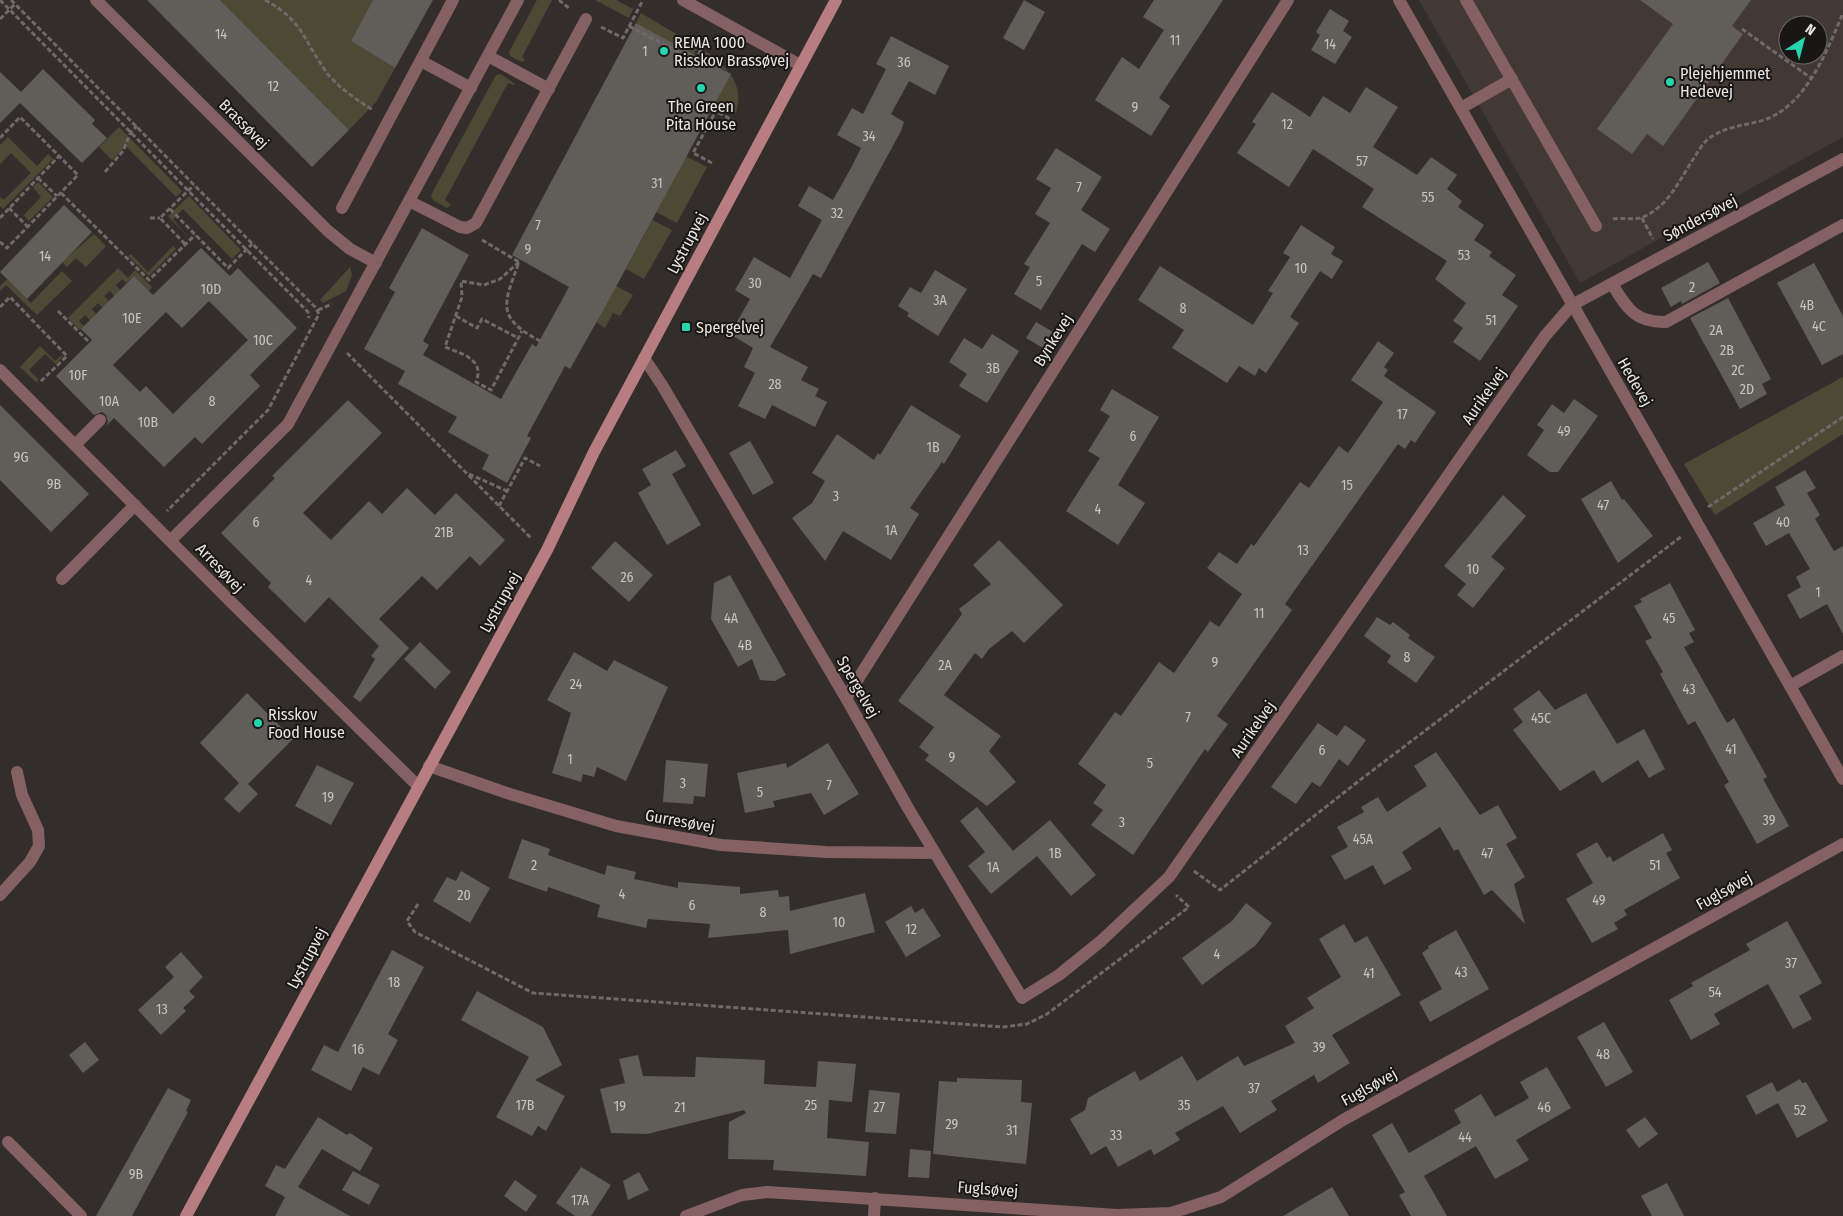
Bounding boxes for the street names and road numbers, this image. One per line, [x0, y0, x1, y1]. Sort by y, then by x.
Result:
street label: Brassøvej [215, 95, 273, 153]
street label: Søndersøvej [1660, 191, 1740, 245]
street label: Lystrupvej [663, 209, 711, 277]
street label: Bynkevej [1029, 310, 1077, 370]
street label: Hedevej [1614, 354, 1656, 410]
street label: Aurikelvej [1458, 364, 1510, 428]
street label: Arresøvej [192, 539, 248, 597]
street label: Lystrupvej [476, 568, 524, 636]
street label: Spergelvej [833, 653, 883, 721]
street label: Aurikelvej [1227, 697, 1279, 761]
street label: Gurresøvej [644, 806, 716, 836]
street label: Fuglsøvej [1693, 868, 1755, 914]
street label: Lystrupvej [283, 924, 331, 992]
street label: Fuglsøvej [1338, 1064, 1400, 1110]
street label: Fuglsøvej [957, 1177, 1019, 1201]

